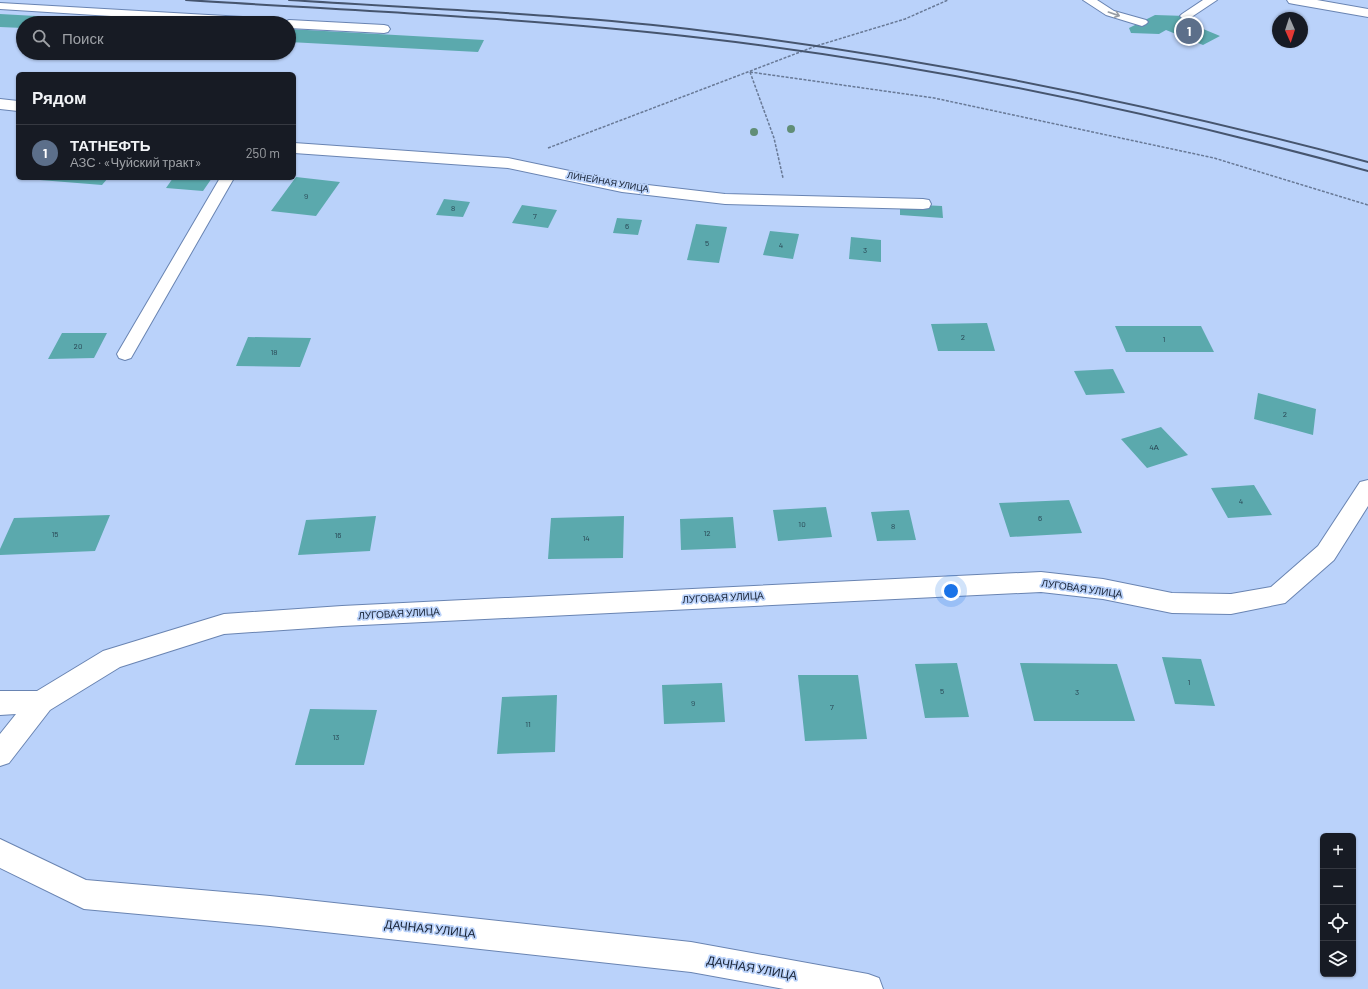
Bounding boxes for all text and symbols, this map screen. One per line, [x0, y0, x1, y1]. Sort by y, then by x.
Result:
one-way arrow [1107, 11, 1120, 18]
north arrow [1272, 12, 1308, 48]
search box [16, 16, 296, 60]
pin: 1 [1176, 16, 1202, 46]
icon: search [30, 27, 52, 49]
text: Поиск [62, 29, 104, 47]
text: Рядом [32, 87, 87, 107]
text: ТАТНЕФТЬ [70, 136, 150, 154]
text: 1 [43, 145, 47, 161]
text: 250 m [246, 145, 280, 161]
text: АЗС · «Чуйский тракт» [70, 154, 202, 170]
street label: ЛИНЕЙНАЯ УЛИЦА [566, 169, 650, 194]
house number: 9 [304, 191, 308, 201]
house number: 8 [451, 203, 455, 213]
house number: 7 [533, 211, 537, 221]
house number: 6 [625, 221, 629, 231]
house number: 5 [705, 238, 709, 248]
house number: 4 [779, 240, 783, 250]
house number: 3 [863, 245, 867, 255]
house number: 2 [961, 332, 965, 342]
house number: 1 [1163, 334, 1166, 344]
house number: 20 [74, 341, 82, 351]
house number: 18 [271, 347, 277, 357]
house number: 2 [1283, 409, 1287, 419]
house number: 4А [1149, 442, 1160, 452]
house number: 4 [1239, 496, 1243, 506]
house number: 6 [1038, 513, 1042, 523]
house number: 10 [798, 519, 806, 529]
house number: 8 [891, 521, 895, 531]
house number: 12 [703, 528, 711, 538]
house number: 15 [52, 529, 58, 539]
house number: 16 [335, 530, 341, 540]
house number: 14 [582, 533, 590, 543]
street label: ЛУГОВАЯ УЛИЦА [1041, 576, 1124, 600]
your location [941, 581, 961, 601]
street label: ЛУГОВАЯ УЛИЦА [682, 589, 764, 605]
street label: ЛУГОВАЯ УЛИЦА [358, 605, 440, 621]
house number: 1 [1188, 677, 1191, 687]
house number: 5 [940, 686, 944, 696]
house number: 3 [1075, 687, 1079, 697]
house number: 9 [691, 698, 695, 708]
house number: 7 [830, 702, 834, 712]
house number: 11 [525, 719, 531, 729]
house number: 13 [333, 732, 339, 742]
map controls [1320, 833, 1356, 977]
button: + [1320, 833, 1356, 869]
button: − [1320, 869, 1356, 905]
button: locate [1320, 905, 1356, 941]
street label: ДАЧНАЯ УЛИЦА [384, 916, 476, 941]
button: layers [1320, 941, 1356, 977]
street label: ДАЧНАЯ УЛИЦА [706, 952, 798, 983]

